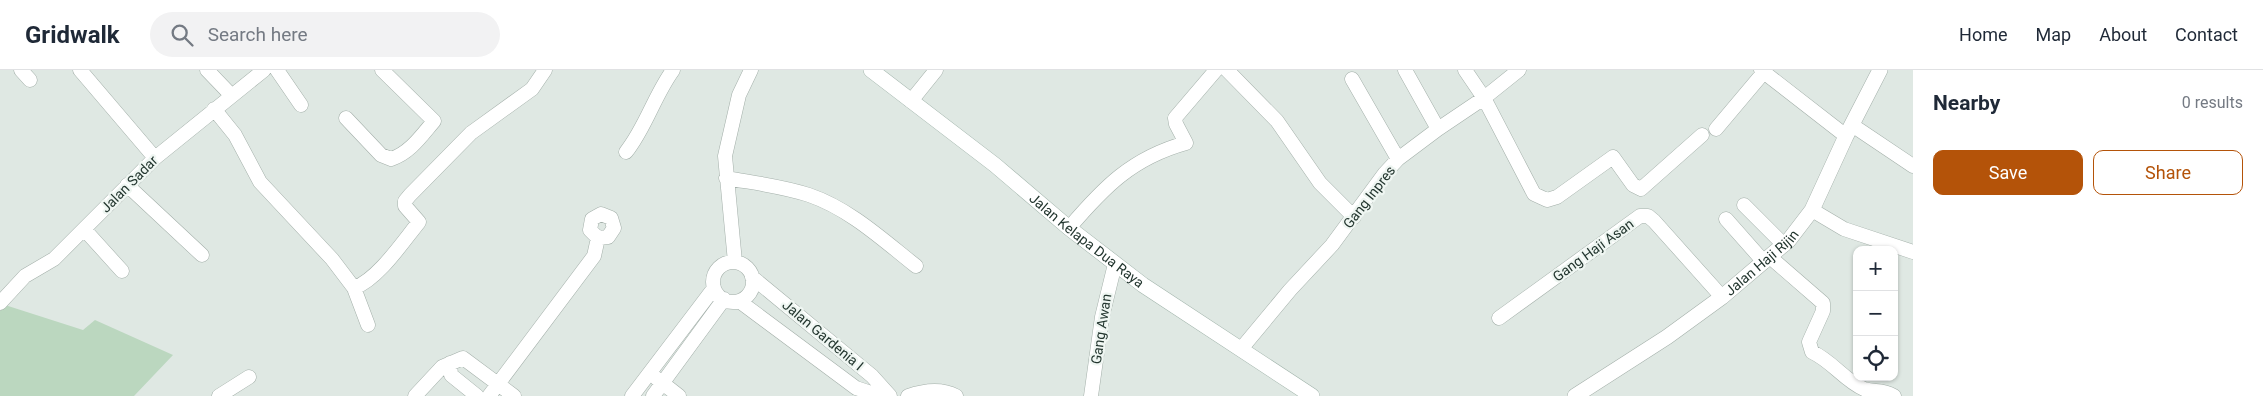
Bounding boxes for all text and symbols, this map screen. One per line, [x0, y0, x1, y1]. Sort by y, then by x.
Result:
search box [150, 12, 500, 57]
text: Gridwalk [25, 21, 120, 49]
icon: search [168, 21, 196, 49]
text: Search here [208, 23, 308, 46]
text: Home [1959, 24, 2008, 45]
text: Map [2036, 24, 2071, 45]
text: About [2099, 24, 2147, 45]
text: Contact [2175, 24, 2238, 45]
text: Nearby [1933, 91, 2000, 115]
text: 0 results [2182, 93, 2243, 112]
button: Save [1933, 150, 2083, 195]
button: Share [2093, 150, 2243, 195]
street label: Jalan Sadar [97, 152, 161, 216]
street label: Gang Inpres [1340, 163, 1398, 231]
street label: Jalan Kelapa Dua Raya [1026, 190, 1147, 291]
street label: Gang Haji Asan [1550, 215, 1636, 285]
street label: Jalan Haji Rijin [1722, 227, 1802, 299]
map controls [1853, 246, 1898, 381]
button: + [1853, 246, 1898, 291]
button: − [1853, 291, 1898, 336]
street label: Gang Awan [1088, 293, 1114, 365]
street label: Jalan Gardenia I [779, 297, 867, 373]
button: locate [1853, 336, 1898, 381]

